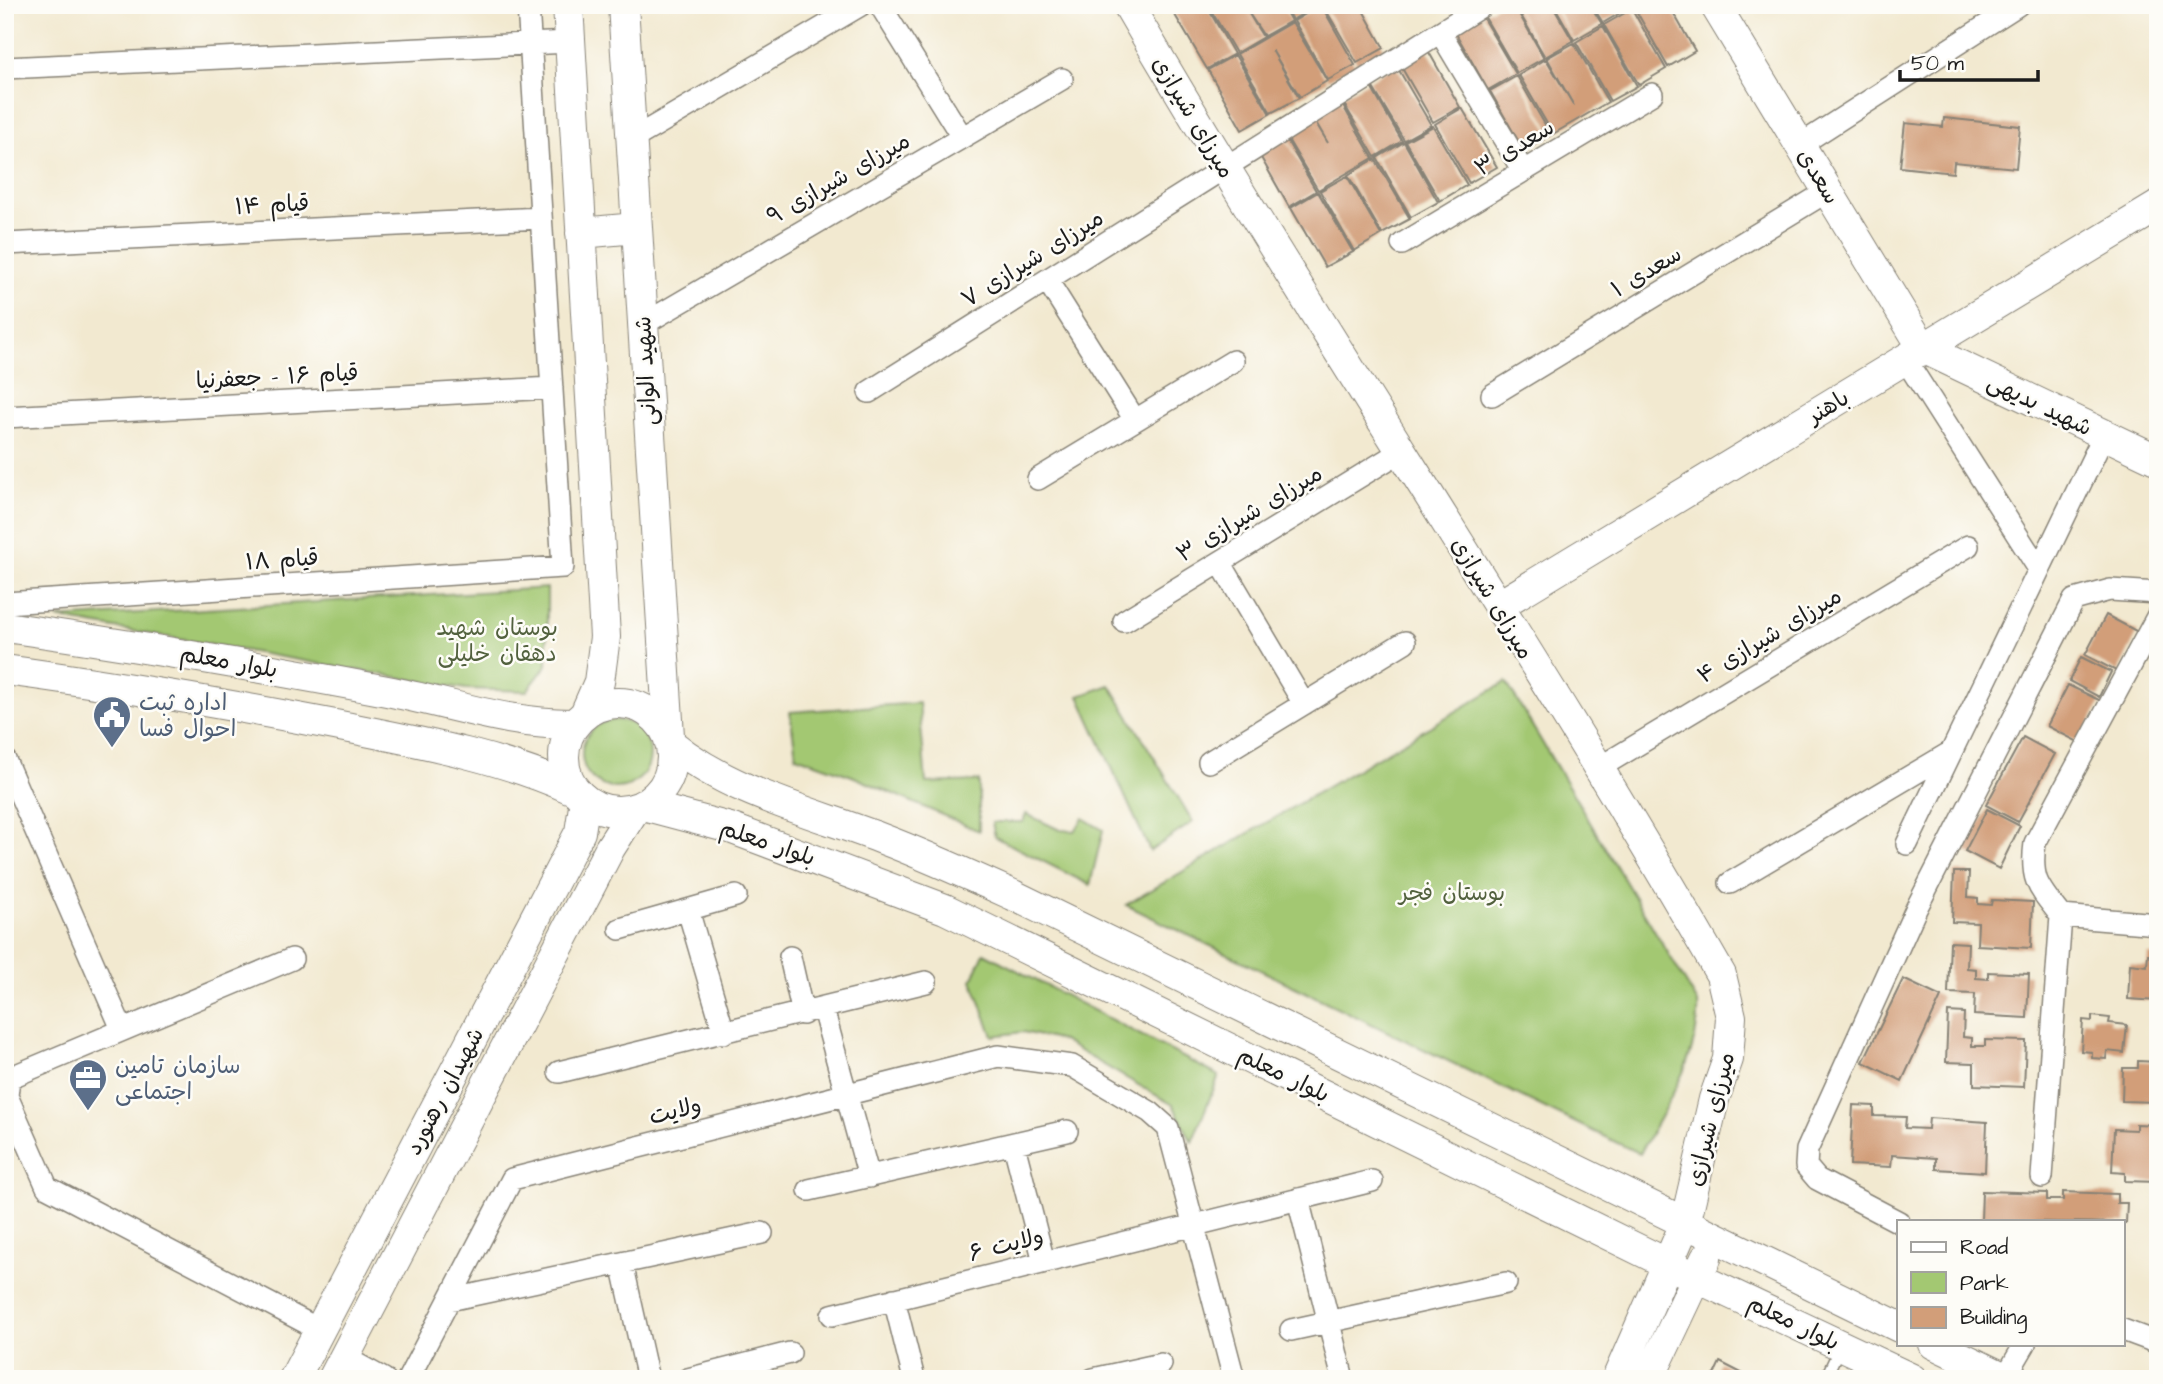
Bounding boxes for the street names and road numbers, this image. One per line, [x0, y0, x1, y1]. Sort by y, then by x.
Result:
street label: میرزای شیرازی [1144, 51, 1242, 185]
street label: سعدی ۳ [1469, 111, 1560, 184]
street label: میرزای شیرازی ۹ [761, 125, 916, 233]
street label: سعدی [1789, 143, 1847, 210]
street label: قیام ۱۴ [234, 187, 310, 224]
street label: میرزای شیرازی ۷ [955, 202, 1110, 315]
street label: سعدی ۱ [1605, 238, 1688, 306]
street label: شهید الوانی [627, 315, 665, 427]
street label: قیام ۱۶ - جعفرنیا [195, 357, 359, 398]
street label: شهید بدیهی [1982, 366, 2097, 444]
street label: باهنر [1800, 382, 1855, 433]
street label: میرزای شیرازی ۳ [1170, 458, 1329, 570]
street label: میرزای شیرازی [1443, 532, 1541, 666]
street label: قیام ۱۸ [245, 541, 320, 580]
street label: میرزای شیرازی ۴ [1691, 580, 1848, 692]
street label: بلوار معلم [177, 638, 280, 687]
street label: بلوار معلم [716, 812, 819, 875]
street label: شهیدان رهنورد [398, 1022, 492, 1161]
street label: بلوار معلم [1232, 1039, 1335, 1112]
street label: میرزای شیرازی [1679, 1049, 1743, 1190]
street label: ولایت [646, 1089, 705, 1133]
street label: ولایت ۶ [965, 1220, 1047, 1270]
street label: بلوار معلم [1742, 1287, 1845, 1360]

